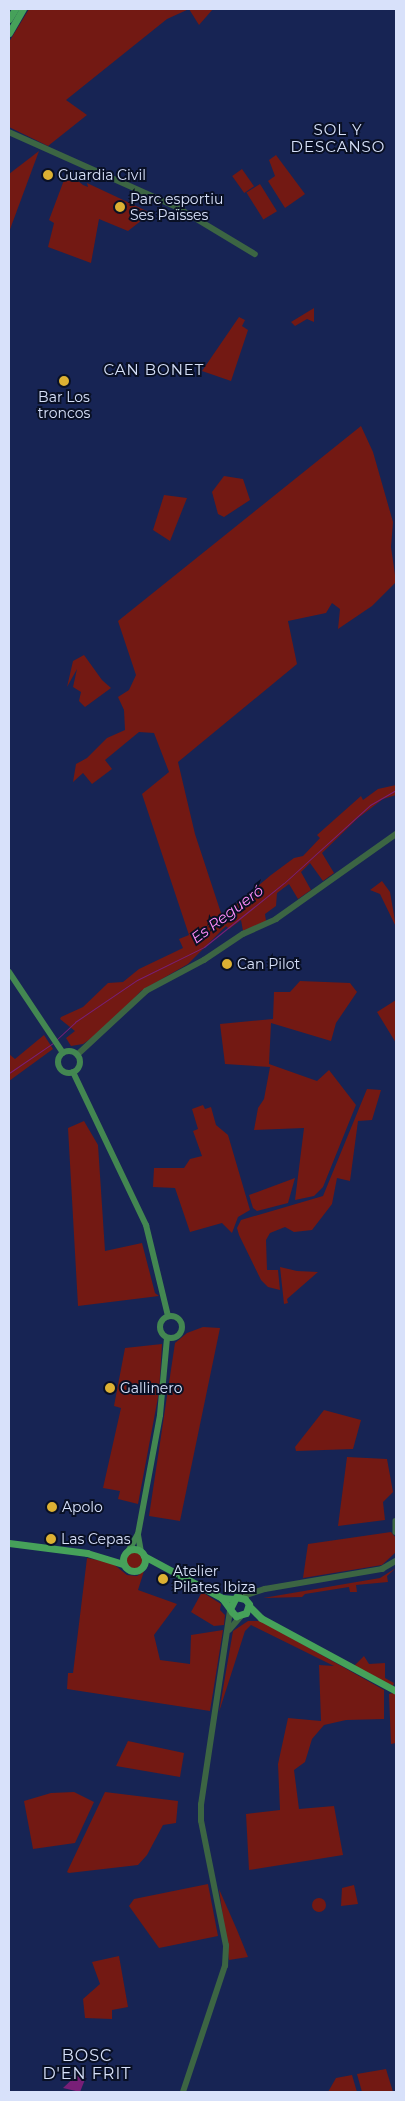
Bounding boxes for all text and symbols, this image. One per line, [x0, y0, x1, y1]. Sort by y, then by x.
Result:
district label: SOL Y DESCANSO [290, 120, 386, 155]
place label: Guardia Civil [58, 167, 146, 183]
marker: Guardia Civil [42, 169, 54, 181]
place label: Parc esportiu Ses Païsses [130, 191, 223, 223]
marker: Parc esportiu Ses Païsses [114, 201, 126, 213]
district label: CAN BONET [102, 361, 206, 379]
marker: Bar Los troncos [58, 375, 70, 387]
place label: Bar Los troncos [38, 389, 90, 422]
water label: Es Regueró [187, 881, 267, 947]
place label: Can Pilot [237, 956, 300, 972]
marker: Can Pilot [221, 958, 233, 970]
place label: Gallinero [120, 1380, 183, 1396]
marker: Gallinero [104, 1382, 116, 1394]
place label: Apolo [62, 1499, 103, 1515]
marker: Apolo [46, 1501, 58, 1513]
place label: Las Cepas [61, 1531, 131, 1547]
marker: Las Cepas [45, 1533, 57, 1545]
place label: Atelier Pilates Ibiza [173, 1563, 256, 1595]
marker: Atelier Pilates Ibiza [157, 1573, 169, 1585]
district label: BOSC D'EN FRIT [41, 2046, 133, 2084]

